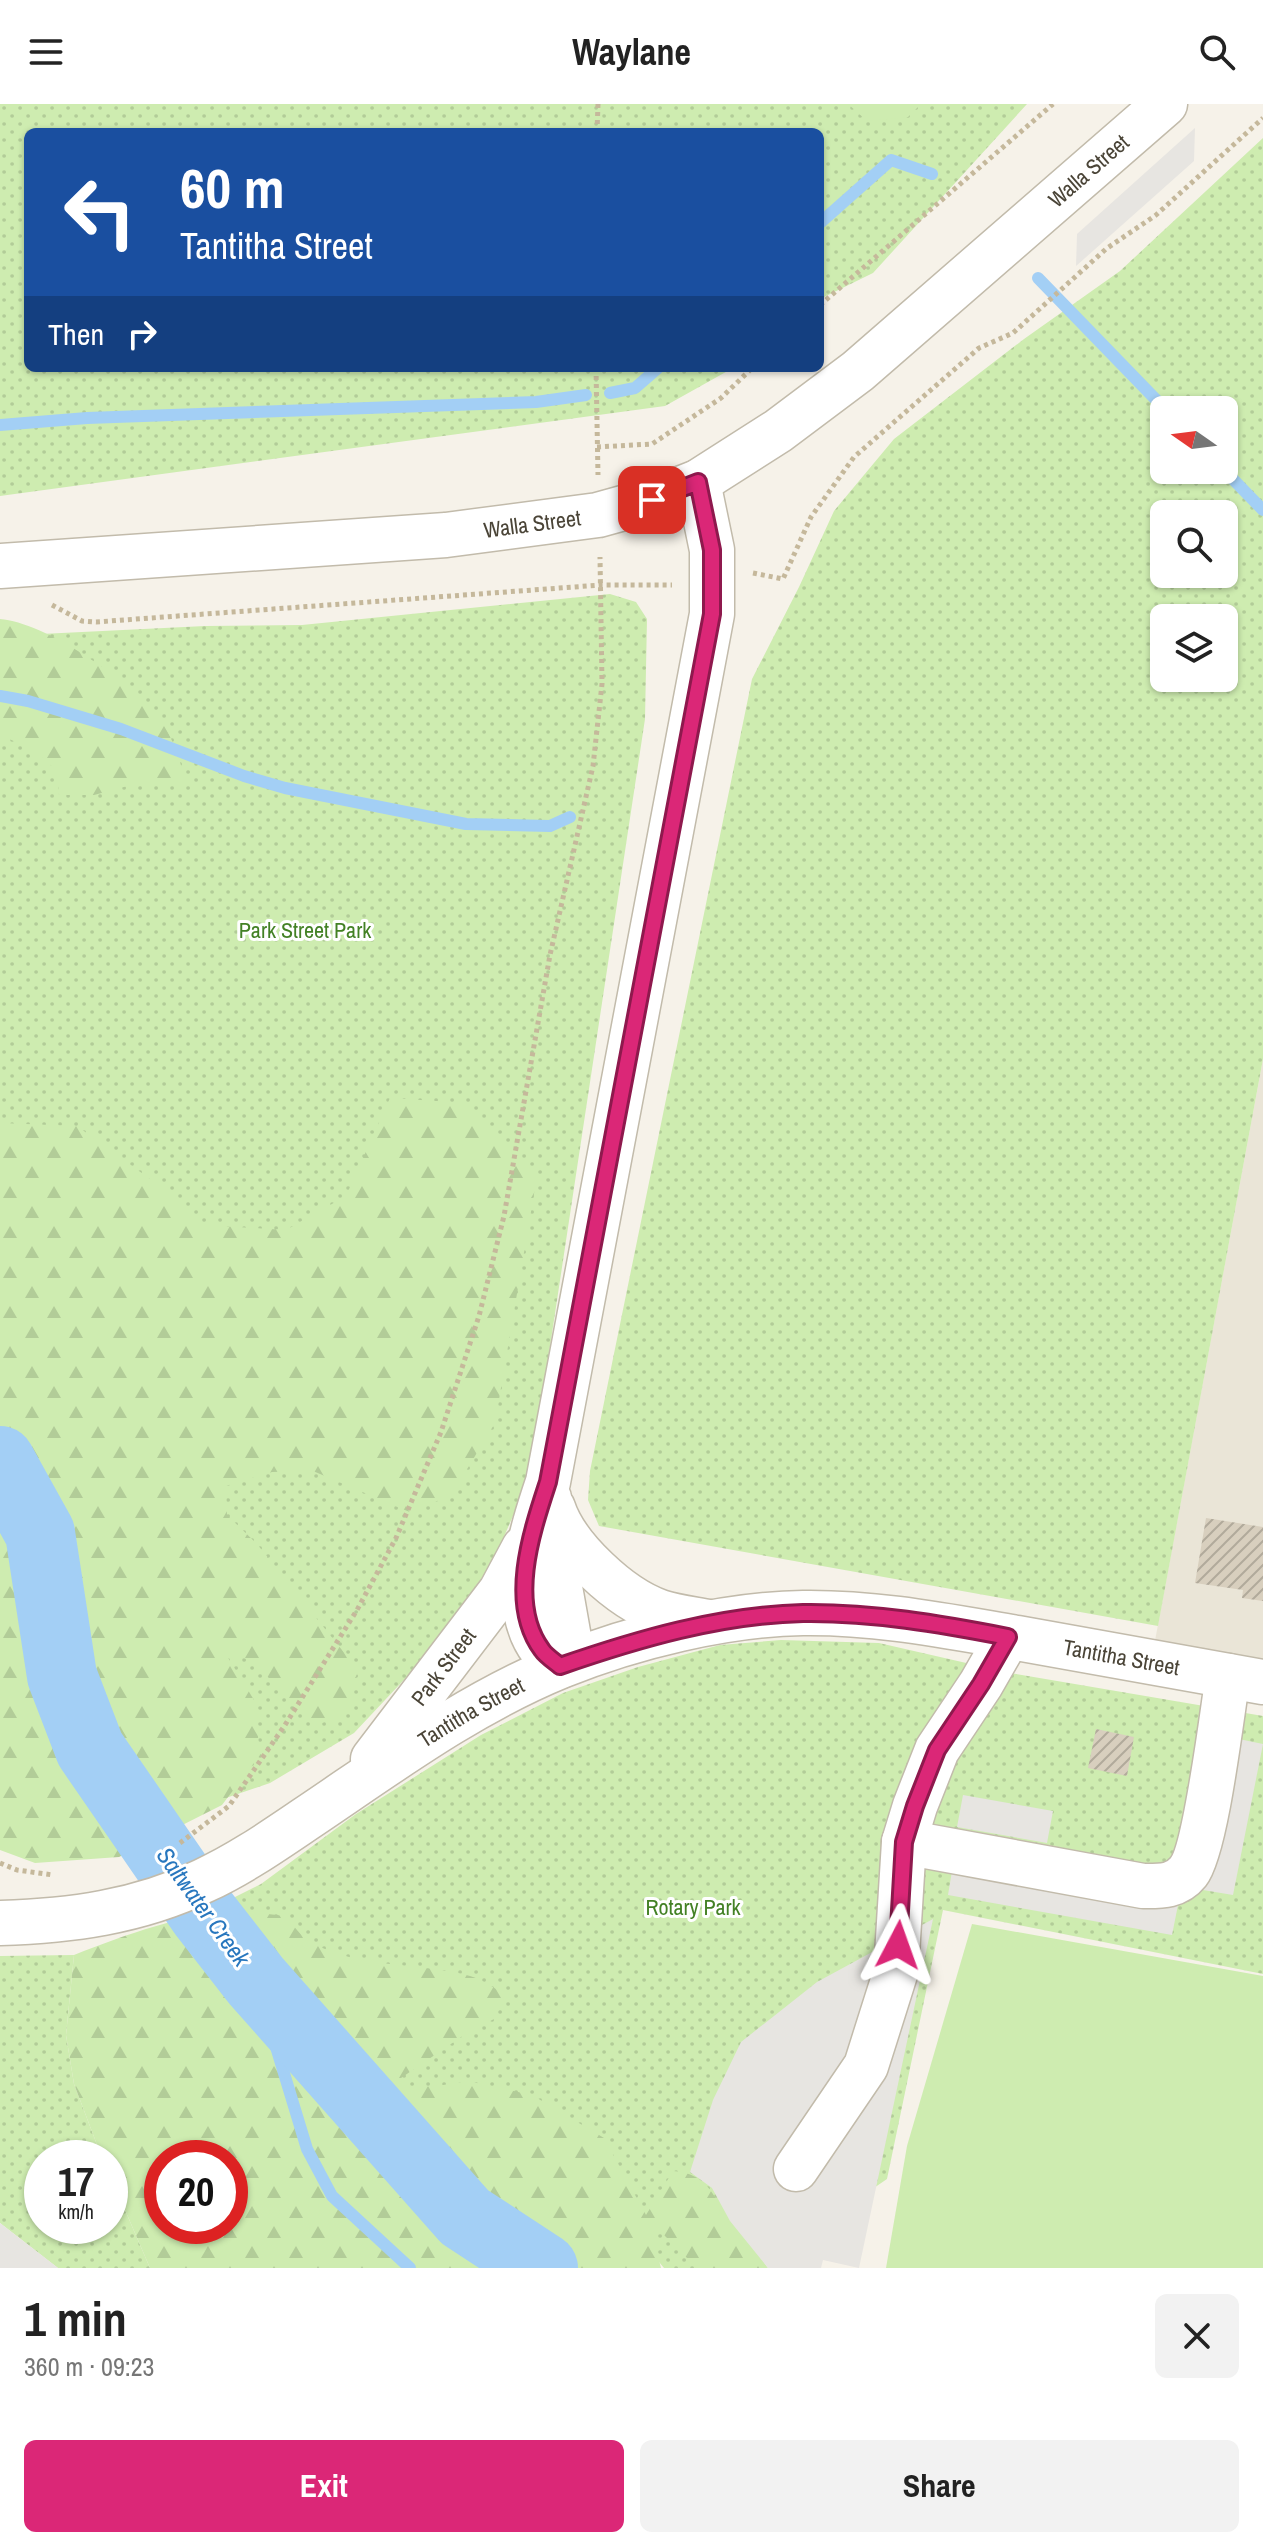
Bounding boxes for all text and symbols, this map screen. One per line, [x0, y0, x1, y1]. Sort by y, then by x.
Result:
text: Waylane [572, 28, 691, 76]
icon: menu [24, 30, 68, 74]
icon: search [1195, 30, 1239, 74]
street label: Walla Street [1042, 127, 1135, 214]
text: 60 m [180, 150, 285, 225]
icon: left [48, 160, 152, 264]
text: Tantitha Street [180, 222, 373, 270]
icon: right [120, 312, 164, 356]
text: Then [48, 314, 104, 354]
north arrow [1150, 396, 1238, 484]
map controls [1150, 396, 1238, 692]
pin [618, 466, 686, 534]
icon: arrive [630, 478, 674, 522]
button: search [1150, 500, 1238, 588]
street label: Walla Street [482, 502, 583, 545]
button: layers [1150, 604, 1238, 692]
park label: Park Street Park [239, 915, 372, 945]
street label: Park Street [404, 1622, 483, 1712]
street label: Tantitha Street [1061, 1632, 1182, 1682]
street label: Tantitha Street [412, 1670, 529, 1754]
water label: Saltwater Creek [150, 1840, 259, 1973]
park label: Rotary Park [645, 1892, 742, 1922]
position arrow [856, 1903, 940, 1987]
speed limit sign: 20 [144, 2140, 248, 2244]
text: 17 [58, 2155, 94, 2208]
text: km/h [58, 2198, 94, 2225]
text: 1 min [24, 2286, 127, 2351]
button: close [1155, 2294, 1239, 2378]
text: 360 m · 09:23 [24, 2349, 154, 2384]
button: Exit [24, 2440, 624, 2532]
button: Share [640, 2440, 1239, 2532]

